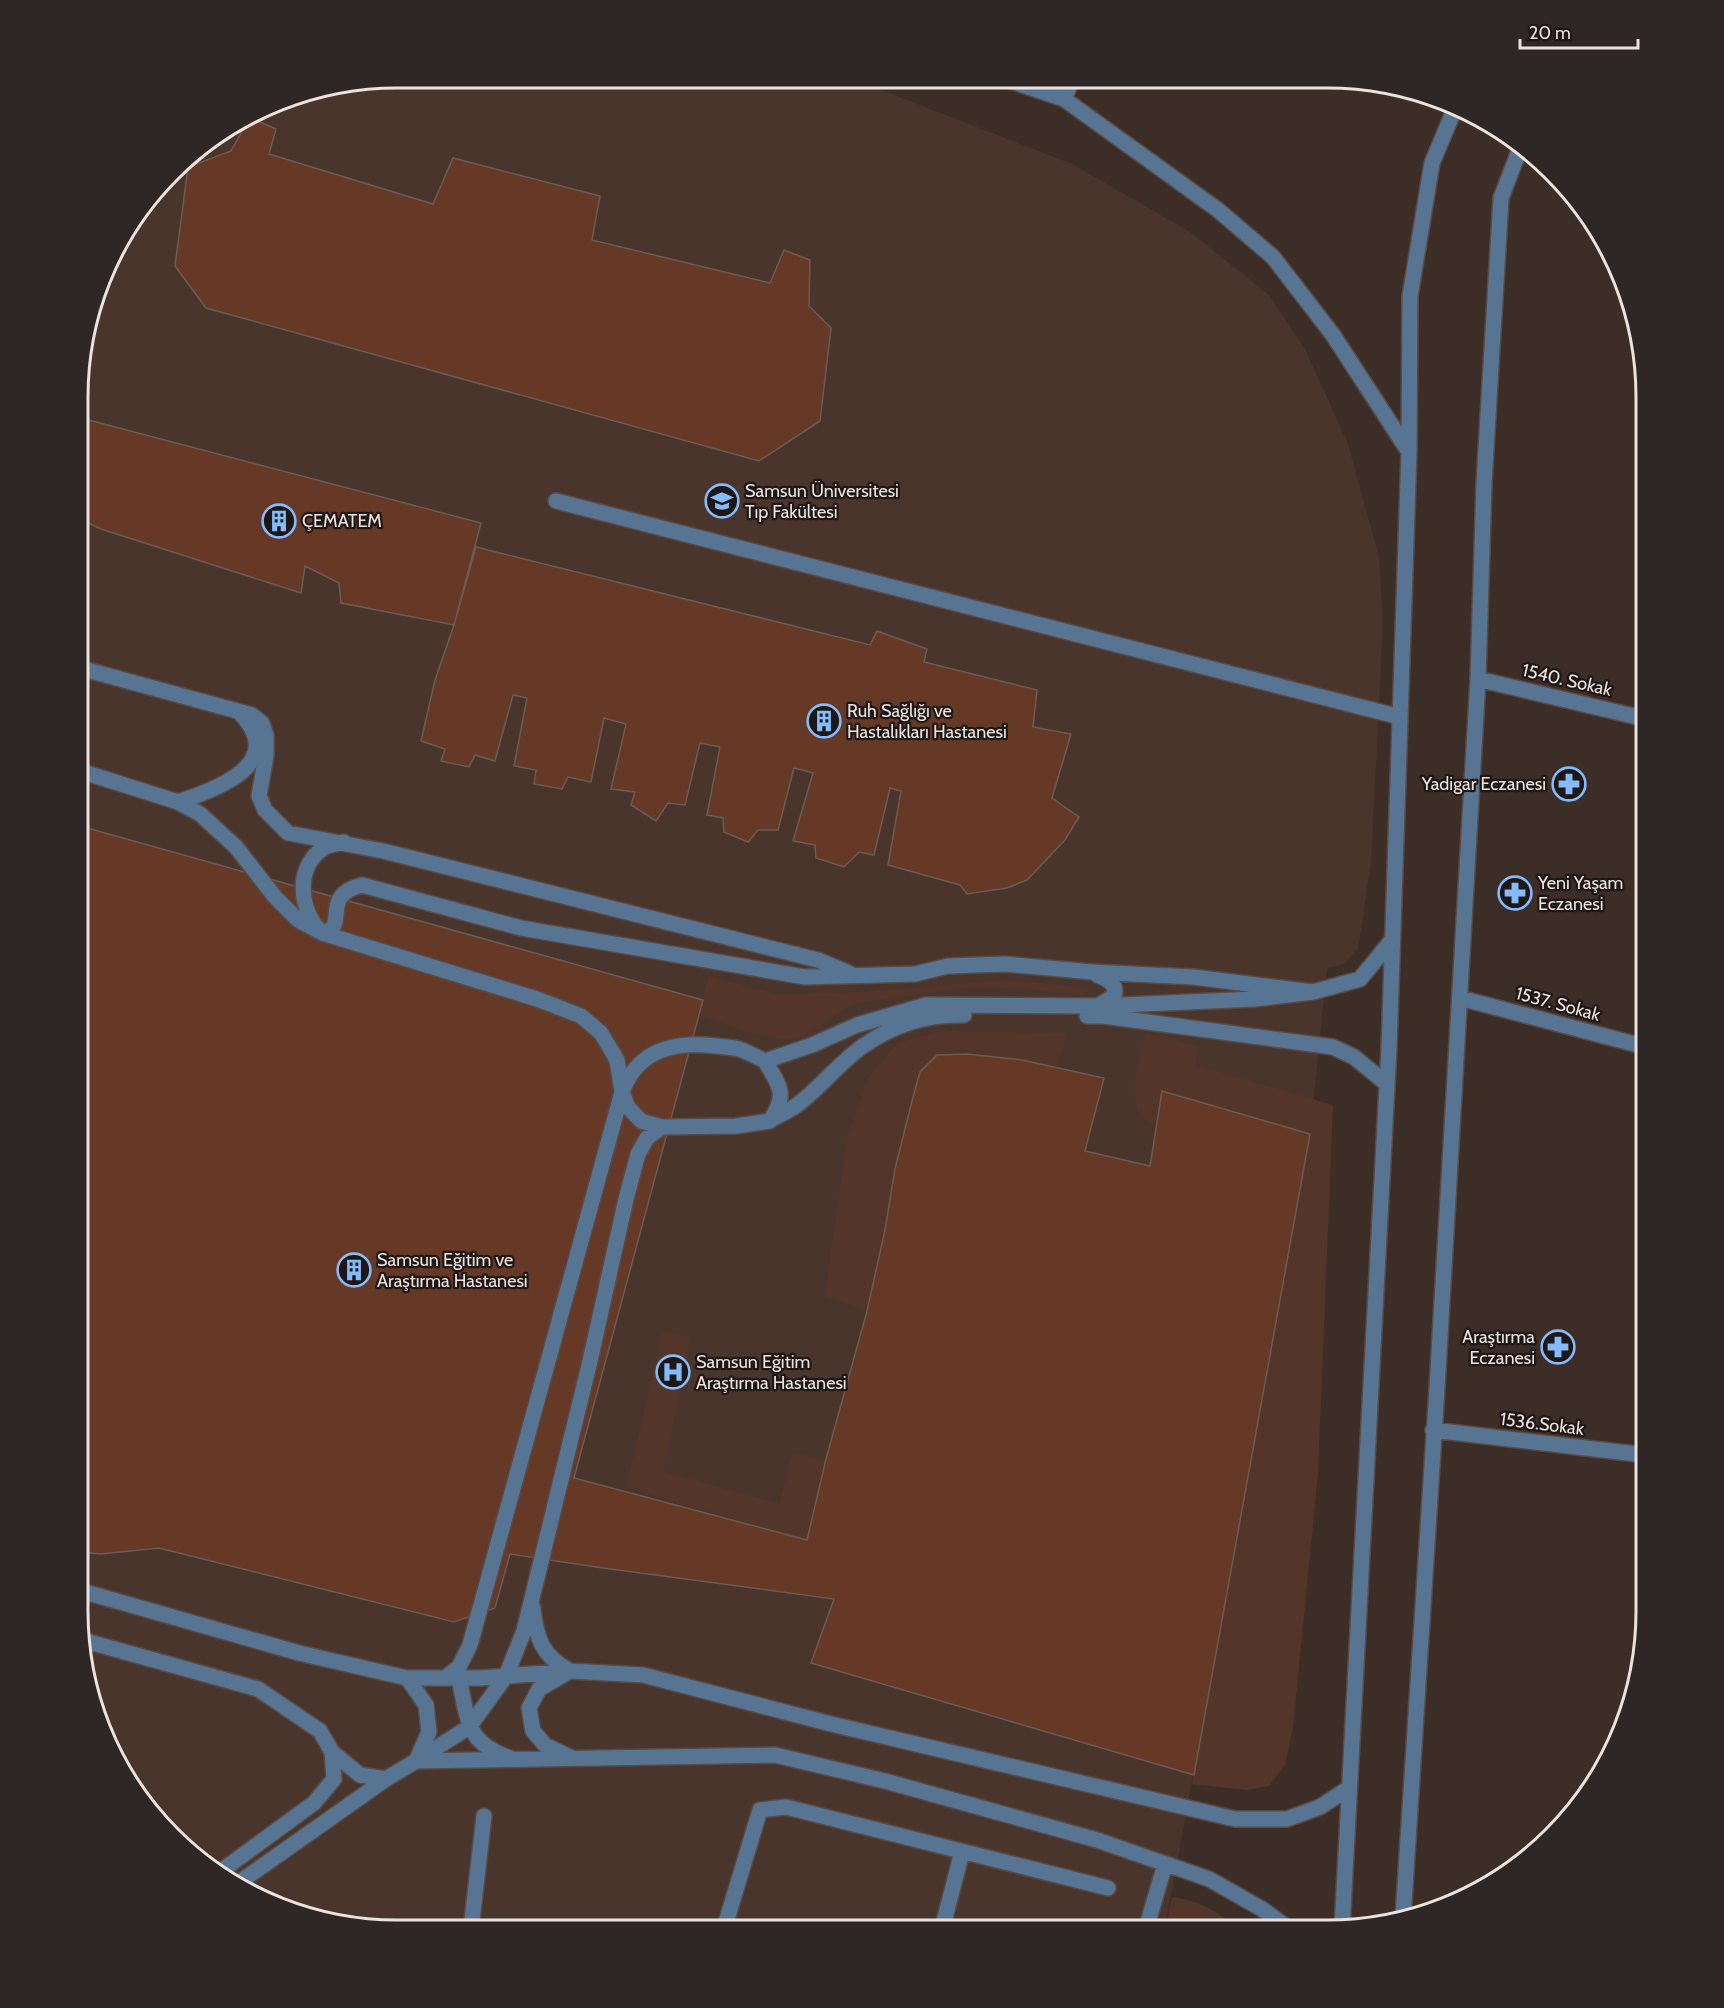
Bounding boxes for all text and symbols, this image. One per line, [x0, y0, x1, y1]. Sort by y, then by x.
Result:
scale bar [1520, 12, 1638, 50]
text: 20 m [1529, 22, 1571, 44]
place label: Samsun Üniversitesi Tıp Fakültesi [745, 480, 899, 523]
school or university icon: Samsun Üniversitesi Tıp Fakültesi [704, 483, 740, 519]
building icon: ÇEMATEM [261, 503, 297, 539]
place label: ÇEMATEM [302, 510, 382, 532]
street label: 1540. Sokak [1520, 659, 1615, 701]
place label: Ruh Sağlığı ve Hastalıkları Hastanesi [847, 700, 1007, 743]
building icon: Ruh Sağlığı ve Hastalıkları Hastanesi [806, 703, 842, 739]
pharmacy icon: Yadigar Eczanesi [1551, 766, 1587, 802]
place label: Yadigar Eczanesi [1421, 773, 1546, 795]
place label: Yeni Yaşam Eczanesi [1537, 872, 1623, 915]
pharmacy icon: Yeni Yaşam Eczanesi [1497, 875, 1533, 911]
street label: 1537. Sokak [1513, 982, 1604, 1026]
place label: Samsun Eğitim ve Araştırma Hastanesi [377, 1249, 528, 1292]
building icon: Samsun Eğitim ve Araştırma Hastanesi [336, 1252, 372, 1288]
place label: Araştırma Eczanesi [1462, 1326, 1535, 1369]
pharmacy icon: Araştırma Eczanesi [1540, 1329, 1576, 1365]
place label: Samsun Eğitim Araştırma Hastanesi [696, 1351, 847, 1394]
hospital icon: Samsun Eğitim Araştırma Hastanesi [655, 1354, 691, 1390]
street label: 1536.Sokak [1499, 1408, 1586, 1440]

